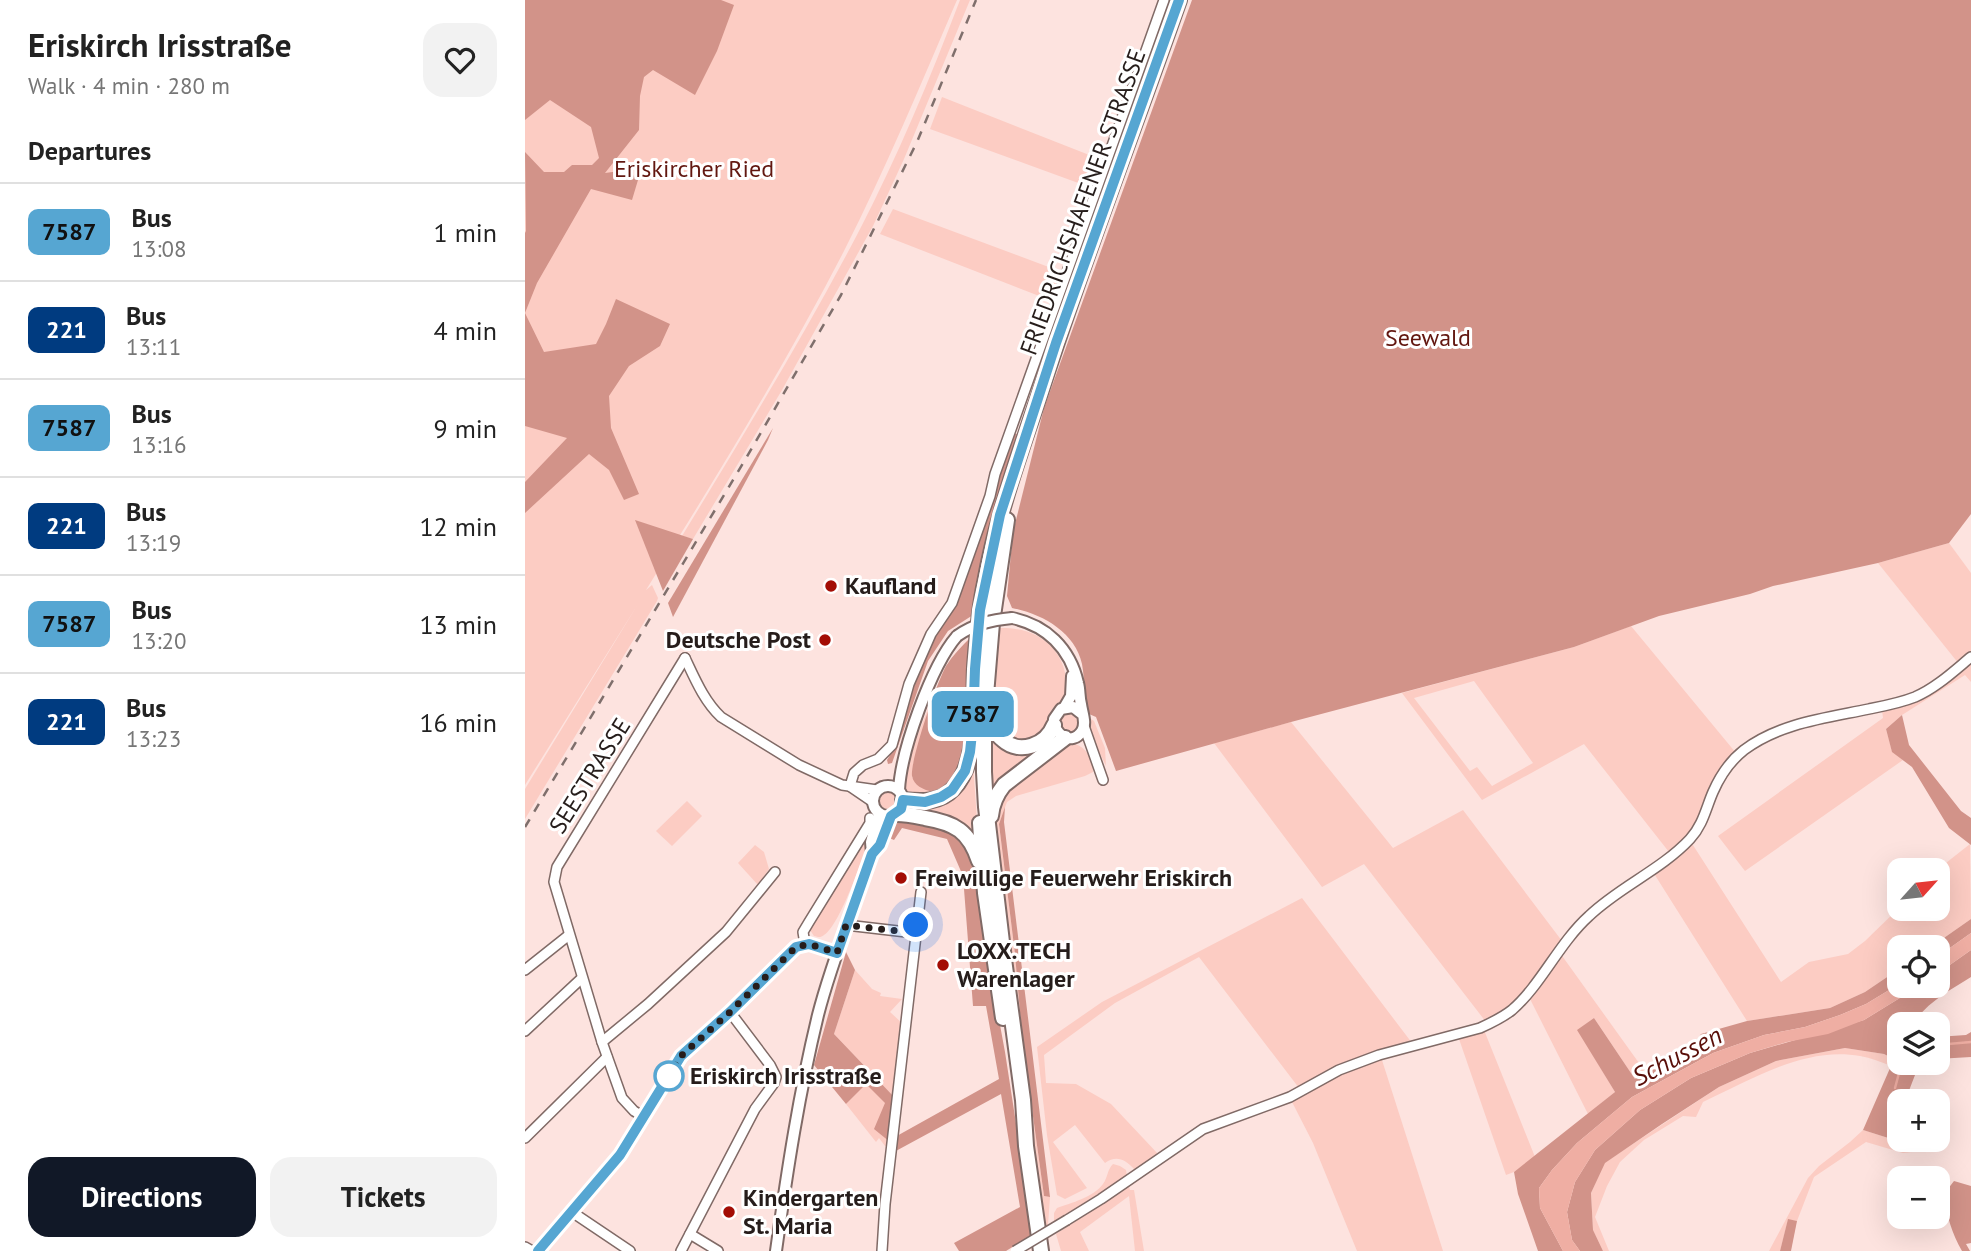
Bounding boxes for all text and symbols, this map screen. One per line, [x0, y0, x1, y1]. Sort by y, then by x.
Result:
text: Eriskirch Irisstraße [28, 23, 292, 66]
button: heart [423, 23, 497, 97]
street label: FRIEDRICHSHAFENER STRASSE [1013, 45, 1152, 359]
text: Walk · 4 min · 280 m [28, 71, 230, 100]
text: Departures [28, 134, 151, 167]
park label: Eriskircher Ried [614, 153, 774, 184]
text: Bus [131, 201, 172, 234]
text: 7587 [42, 216, 96, 247]
text: 1 min [434, 216, 497, 249]
text: 13:08 [131, 234, 187, 263]
text: Bus [126, 299, 166, 332]
text: 221 [46, 314, 87, 345]
text: 4 min [434, 314, 497, 347]
park label: Seewald [1385, 322, 1471, 353]
text: 13:11 [126, 332, 181, 361]
text: Bus [131, 397, 172, 430]
text: 7587 [42, 412, 96, 443]
text: 9 min [434, 412, 497, 445]
text: 13:16 [131, 430, 187, 459]
text: Bus [126, 495, 166, 528]
text: 221 [46, 510, 87, 541]
text: 12 min [419, 510, 497, 543]
text: 13:19 [126, 528, 181, 557]
place label: Kaufland [845, 570, 936, 601]
marker: Kaufland [823, 578, 839, 594]
text: Bus [131, 593, 172, 626]
text: 7587 [42, 608, 96, 639]
text: 13 min [419, 608, 497, 641]
place label: Deutsche Post [666, 624, 812, 655]
text: 13:20 [131, 626, 187, 655]
marker: Deutsche Post [817, 632, 833, 648]
text: Bus [126, 691, 166, 724]
line badge: 7587 [924, 691, 1022, 737]
text: 7587 [946, 698, 1000, 729]
text: 221 [46, 706, 87, 737]
text: 16 min [419, 706, 497, 739]
street label: SEESTRASSE [542, 712, 637, 839]
text: 13:23 [126, 724, 181, 753]
north arrow [1887, 858, 1949, 920]
map controls [1887, 858, 1950, 1229]
place label: Freiwillige Feuerwehr Eriskirch [915, 862, 1232, 893]
marker: Freiwillige Feuerwehr Eriskirch [893, 870, 909, 886]
your location [898, 907, 933, 942]
place label: LOXX.TECH Warenlager [957, 935, 1075, 994]
button: locate [1887, 935, 1950, 998]
marker: LOXX.TECH Warenlager [935, 957, 951, 973]
button: layers [1887, 1012, 1950, 1075]
water label: Schussen [1626, 1018, 1728, 1093]
place label: Eriskirch Irisstraße [690, 1060, 882, 1091]
marker: Eriskirch Irisstraße [654, 1061, 684, 1091]
button: + [1887, 1089, 1950, 1152]
button: Directions [28, 1157, 256, 1237]
button: Tickets [270, 1157, 497, 1237]
button: − [1887, 1166, 1950, 1229]
place label: Kindergarten St. Maria [743, 1182, 878, 1241]
marker: Kindergarten St. Maria [721, 1204, 737, 1220]

